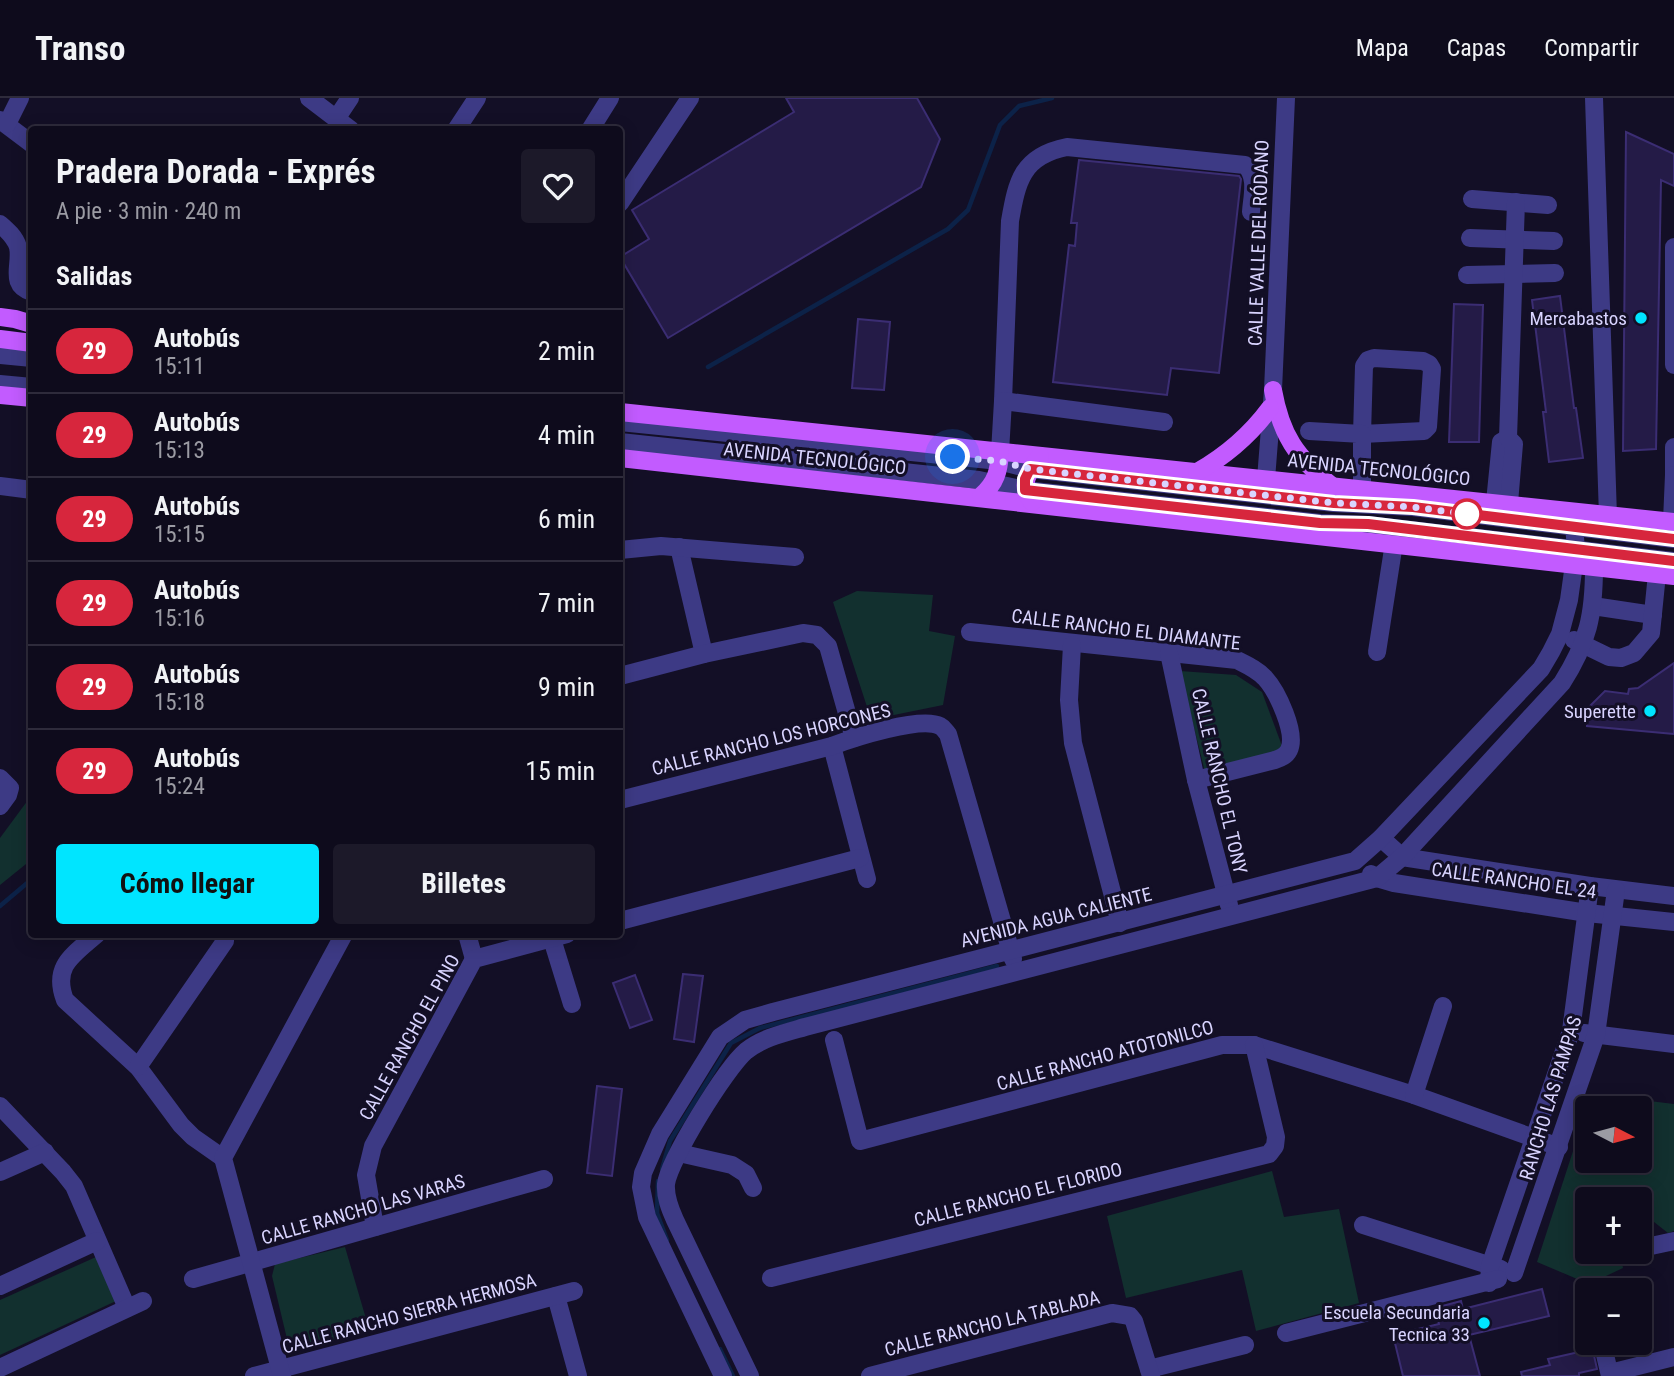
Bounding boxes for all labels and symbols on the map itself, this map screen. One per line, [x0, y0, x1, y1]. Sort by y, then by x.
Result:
street label: CALLE VALLE DEL RÓDANO [1243, 139, 1274, 347]
place label: Mercabastos [1529, 307, 1627, 330]
marker: Mercabastos [1633, 310, 1649, 326]
street label: AVENIDA TECNOLÓGICO [722, 437, 907, 480]
your location [935, 439, 970, 474]
street label: AVENIDA TECNOLÓGICO [1286, 448, 1471, 491]
unlabelled marker [1452, 499, 1482, 529]
street label: CALLE RANCHO EL DIAMANTE [1010, 604, 1242, 655]
street label: CALLE RANCHO EL TONY [1187, 686, 1252, 876]
street label: CALLE RANCHO LOS HORCONES [649, 699, 893, 780]
place label: Superette [1564, 700, 1636, 723]
marker: Superette [1642, 703, 1658, 719]
street label: CALLE RANCHO EL 24 [1430, 858, 1598, 903]
street label: AVENIDA AGUA CALIENTE [958, 883, 1154, 952]
street label: CALLE RANCHO EL PINO [354, 950, 465, 1124]
street label: RANCHO LAS PAMPAS [1515, 1013, 1586, 1183]
street label: CALLE RANCHO ATOTONILCO [994, 1015, 1216, 1096]
north arrow [1575, 1096, 1652, 1172]
street label: CALLE RANCHO EL FLORIDO [912, 1157, 1125, 1231]
street label: CALLE RANCHO LAS VARAS [259, 1169, 468, 1250]
street label: CALLE RANCHO SIERRA HERMOSA [280, 1268, 539, 1359]
street label: CALLE RANCHO LA TABLADA [882, 1286, 1102, 1361]
place label: Escuela Secundaria Tecnica 33 [1324, 1301, 1470, 1346]
marker: Escuela Secundaria Tecnica 33 [1476, 1315, 1492, 1331]

